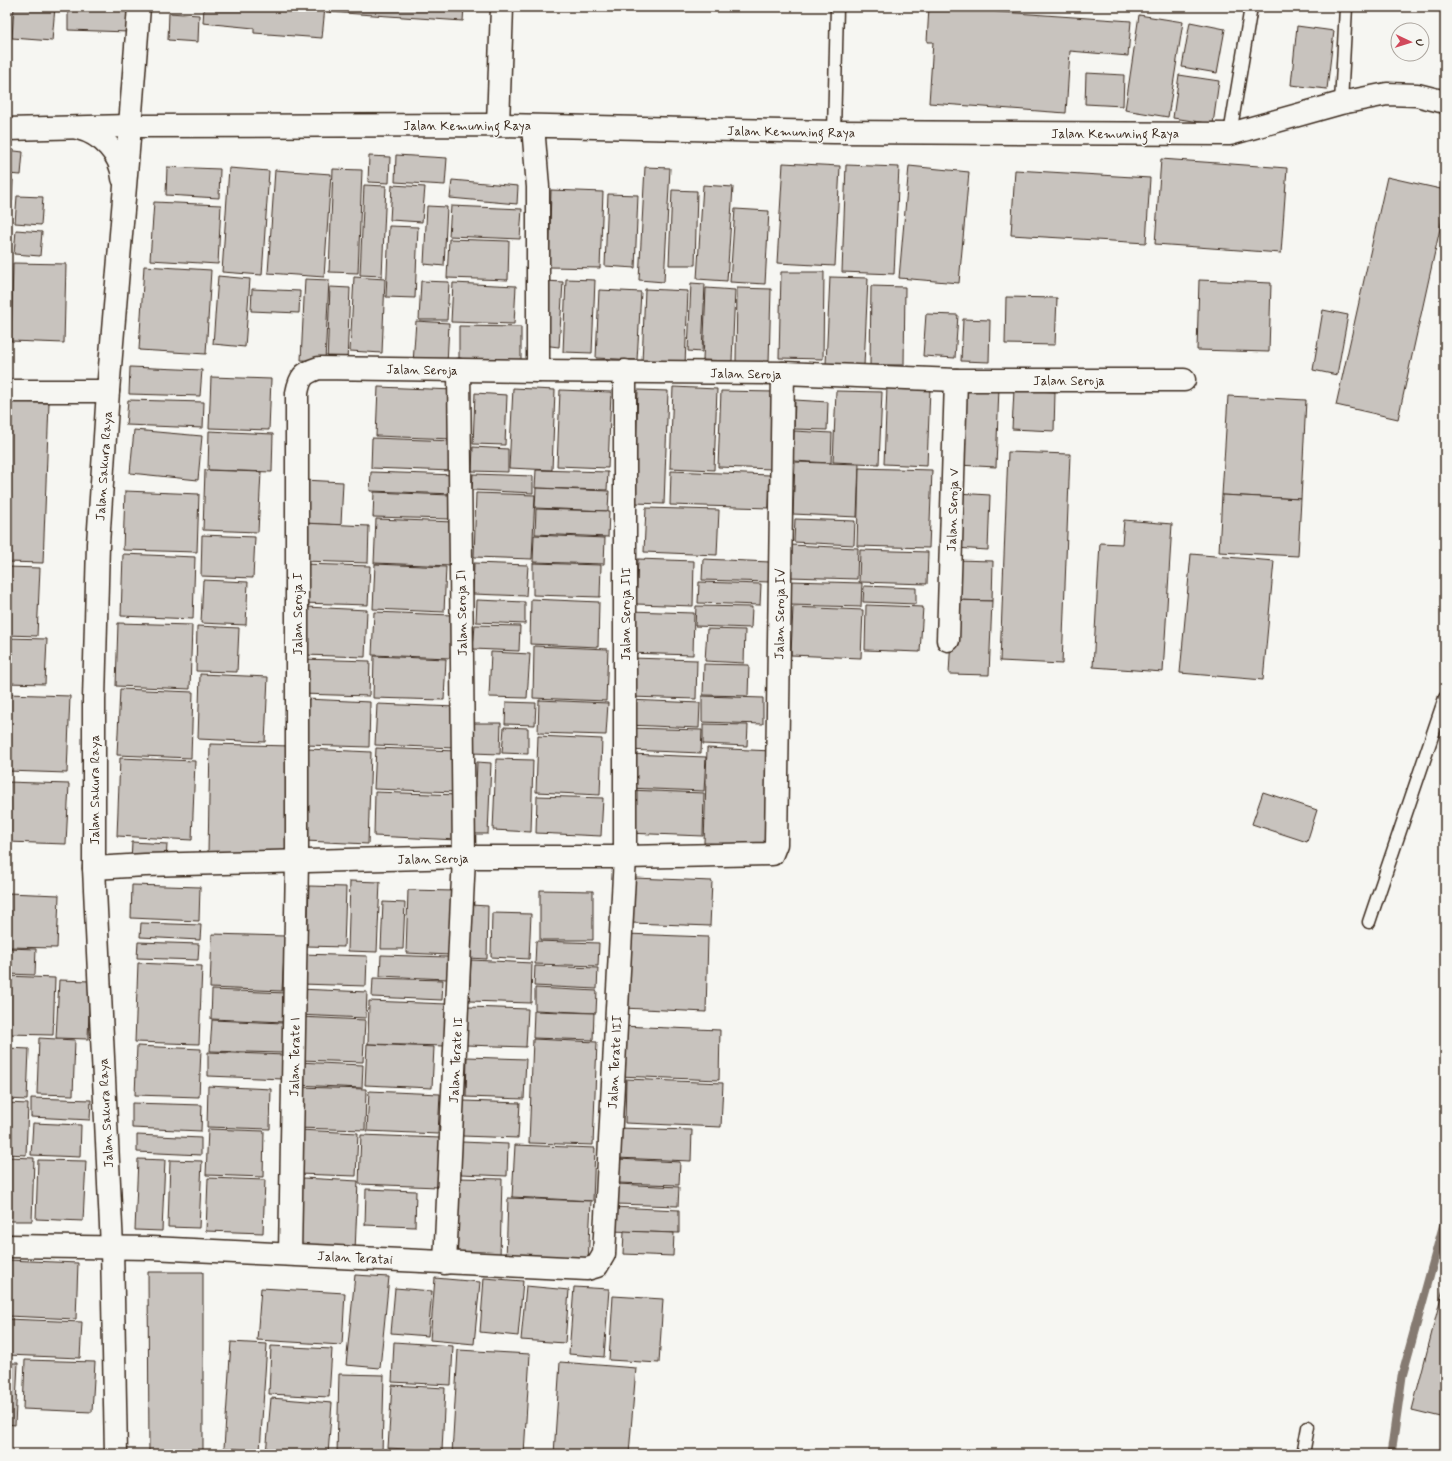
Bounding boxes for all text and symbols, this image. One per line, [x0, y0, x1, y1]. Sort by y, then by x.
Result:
north arrow [1390, 22, 1430, 62]
text: U [1412, 39, 1426, 47]
street label: Jalan Kemuning Raya [403, 118, 531, 137]
street label: Jalan Kemuning Raya [727, 123, 855, 144]
street label: Jalan Kemuning Raya [1051, 126, 1179, 145]
street label: Jalan Seroja [386, 361, 458, 380]
street label: Jalan Seroja [710, 365, 782, 384]
street label: Jalan Seroja [1033, 373, 1105, 390]
street label: Jalan Sakura Raya [92, 410, 117, 522]
street label: Jalan Seroja V [944, 468, 963, 552]
street label: Jalan Seroja III [618, 567, 635, 661]
street label: Jalan Seroja IV [771, 568, 790, 660]
street label: Jalan Seroja II [453, 569, 472, 656]
street label: Jalan Seroja I [290, 572, 307, 655]
street label: Jalan Sakura Raya [87, 735, 104, 845]
street label: Jalan Seroja [397, 850, 469, 869]
street label: Jalan Terate III [605, 1014, 626, 1109]
street label: Jalan Terate II [446, 1016, 467, 1104]
street label: Jalan Terate I [286, 1017, 305, 1097]
street label: Jalan Sakura Raya [95, 1057, 118, 1168]
street label: Jalan Teratai [317, 1248, 393, 1269]

